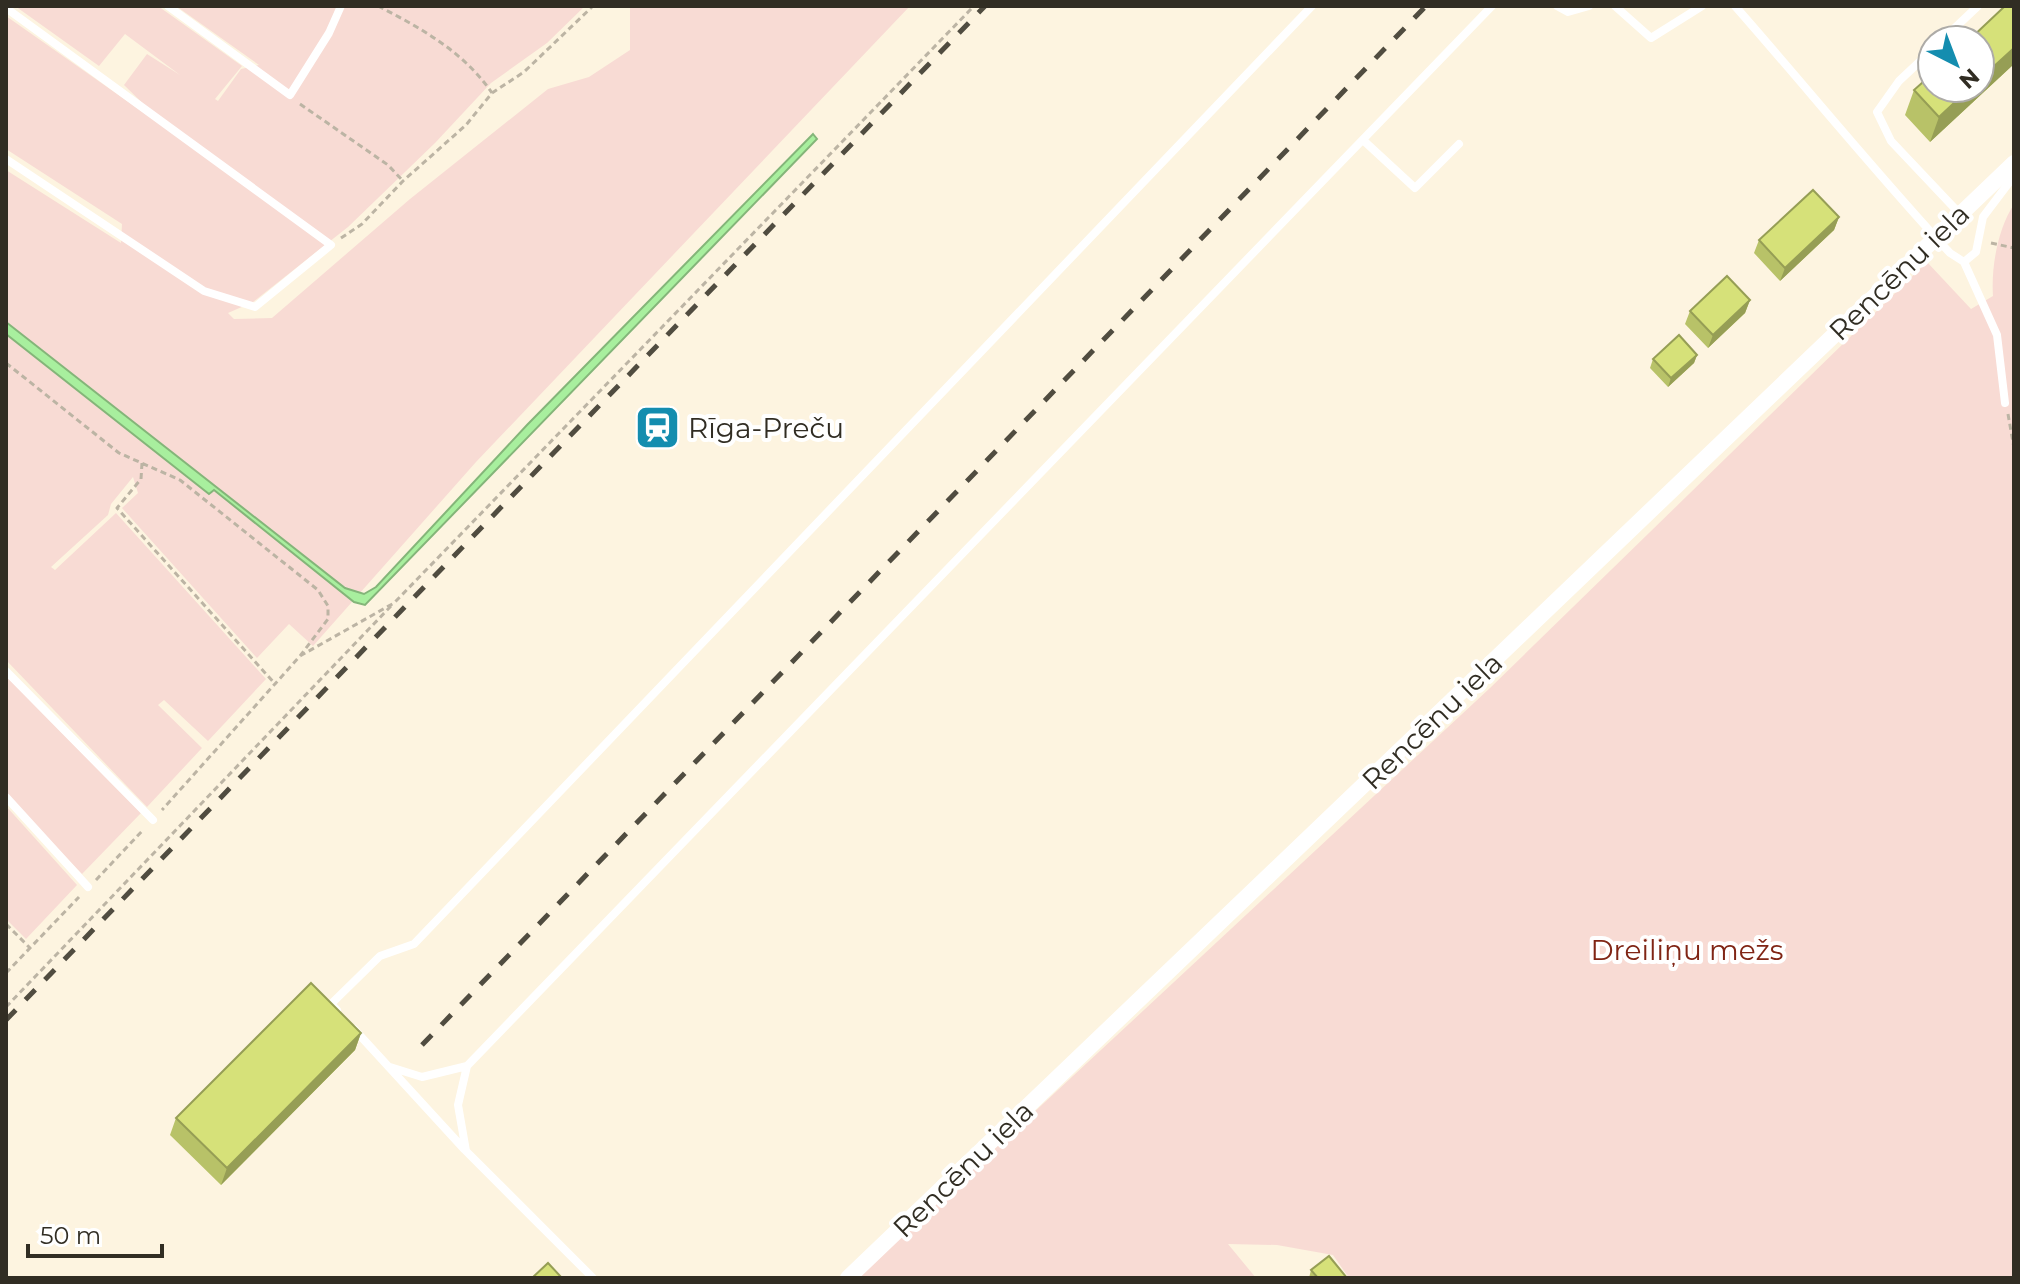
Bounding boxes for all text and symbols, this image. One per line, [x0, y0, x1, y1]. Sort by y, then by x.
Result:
north arrow [1916, 24, 1996, 104]
text: N [1953, 63, 1985, 94]
street label: Rencēnu iela [1822, 197, 1976, 347]
station icon: Rīga-Preču [633, 404, 681, 452]
place label: Rīga-Preču [688, 411, 844, 445]
street label: Rencēnu iela [1355, 646, 1509, 796]
park label: Dreiliņu mežs [1590, 933, 1784, 967]
street label: Rencēnu iela [886, 1094, 1040, 1244]
scale bar [28, 1208, 162, 1258]
text: 50 m [40, 1221, 101, 1250]

